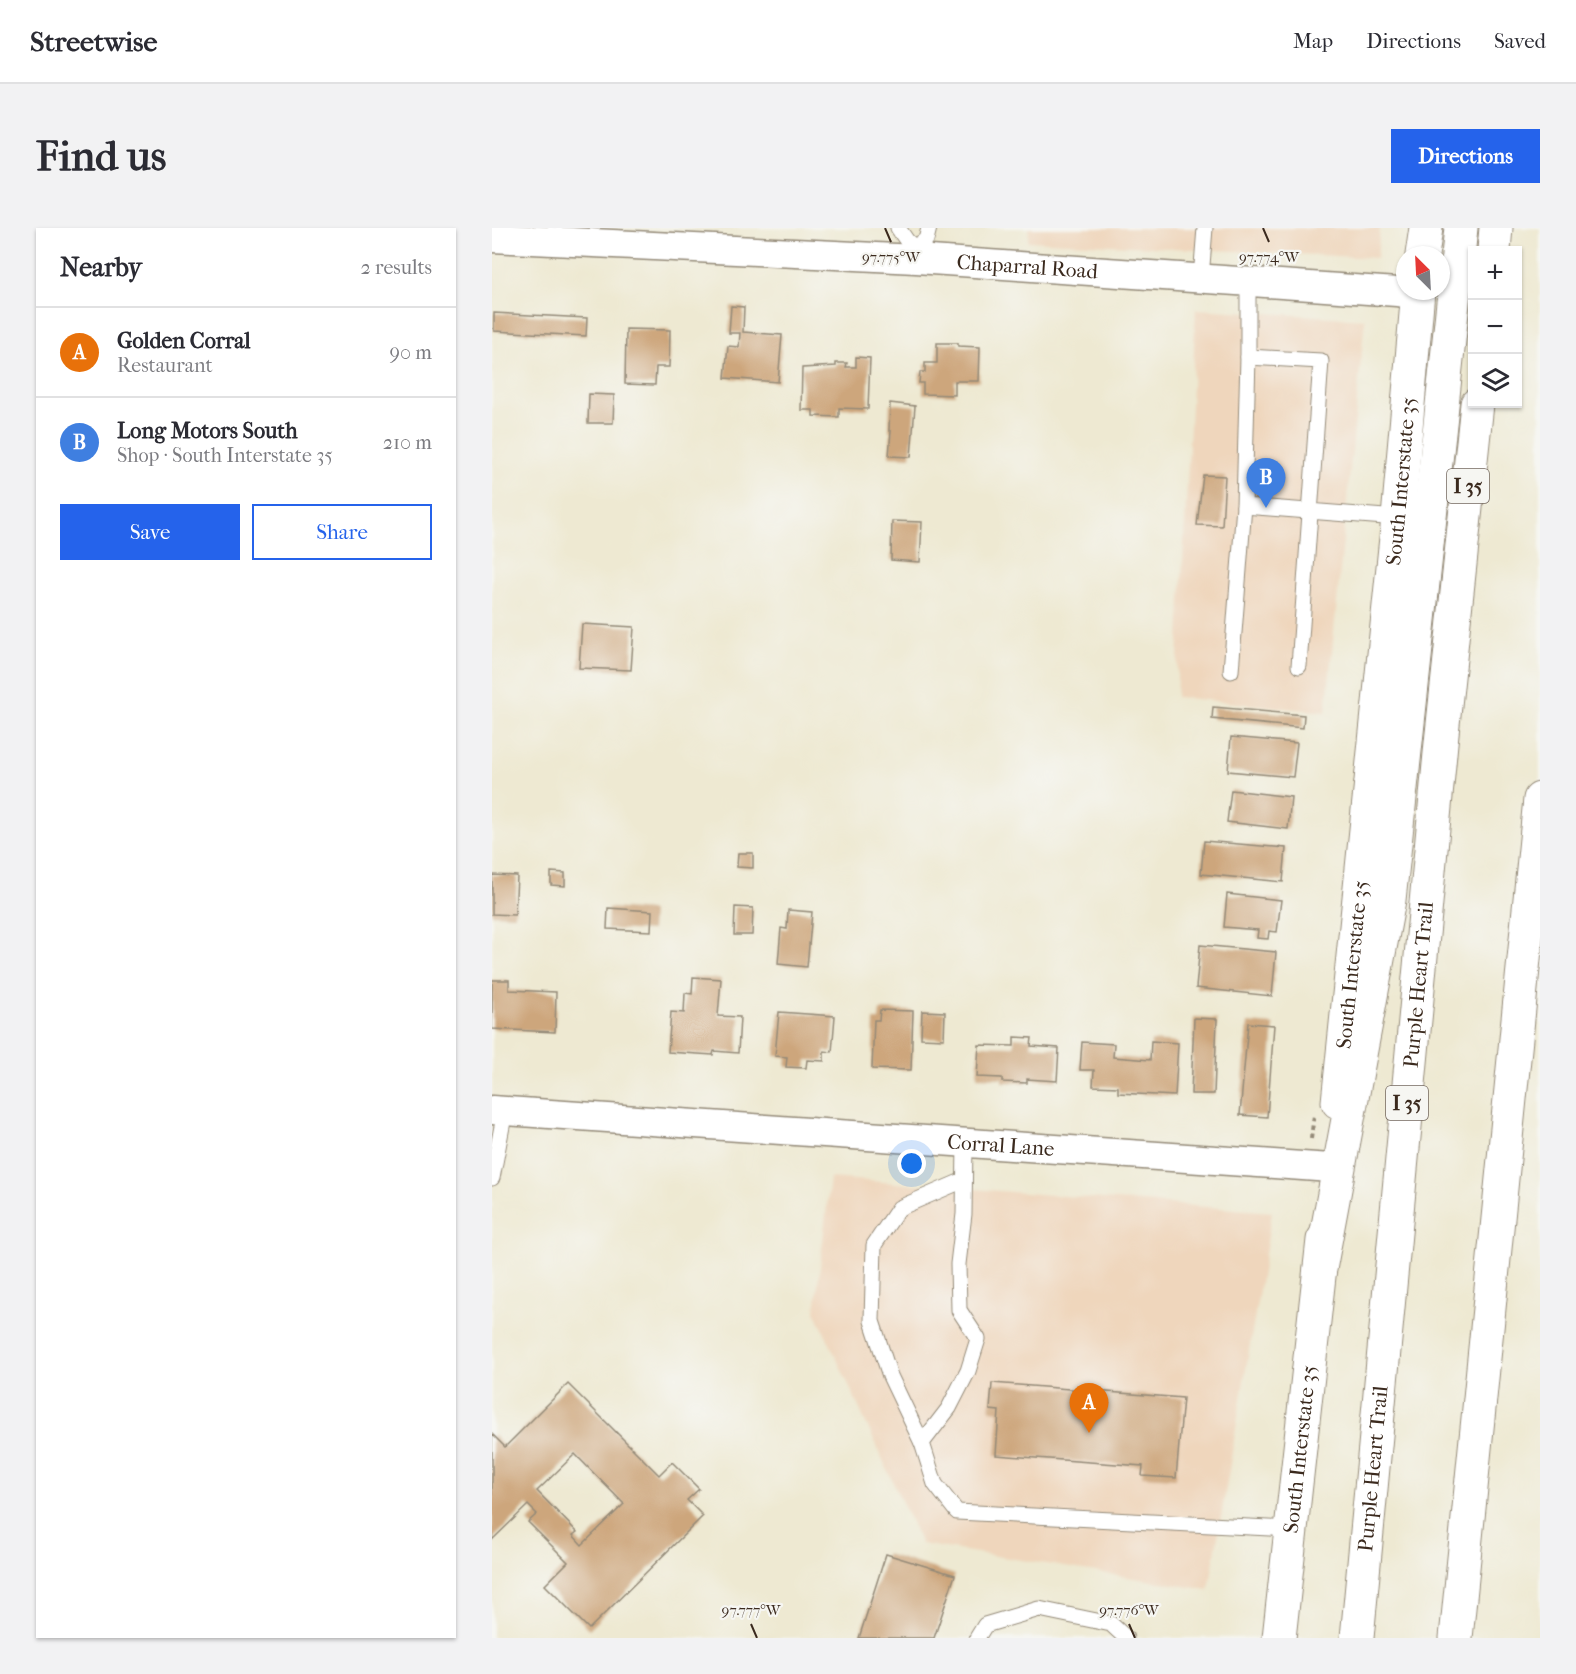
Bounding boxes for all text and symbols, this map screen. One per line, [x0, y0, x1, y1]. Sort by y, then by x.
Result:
text: Streetwise [30, 25, 157, 58]
text: Map [1293, 29, 1333, 53]
text: Directions [1366, 29, 1461, 53]
text: Saved [1494, 29, 1546, 53]
button: Directions [1391, 129, 1540, 183]
text: Find us [36, 132, 166, 181]
north arrow [1396, 246, 1450, 300]
map controls [1468, 246, 1522, 408]
button: + [1468, 246, 1522, 300]
text: 97.775°W [862, 248, 921, 266]
text: 97.774°W [1239, 248, 1300, 266]
street label: Chaparral Road [956, 250, 1099, 283]
text: Nearby [60, 252, 142, 283]
text: 2 results [361, 256, 432, 279]
button: − [1468, 300, 1522, 354]
text: Golden Corral [117, 328, 251, 354]
text: A [73, 341, 86, 364]
text: 90 m [390, 341, 432, 364]
text: Restaurant [117, 354, 213, 377]
button: layers [1468, 354, 1522, 408]
street label: South Interstate 35 [1381, 396, 1421, 567]
text: Long Motors South [117, 418, 297, 444]
text: B [73, 431, 86, 454]
text: 210 m [383, 431, 432, 454]
text: Shop · South Interstate 35 [117, 444, 333, 467]
pin: B [1246, 458, 1286, 508]
road number: I 35 [1447, 469, 1489, 503]
button: Save [60, 504, 240, 560]
button: Share [252, 504, 432, 560]
street label: South Interstate 35 [1332, 879, 1373, 1050]
street label: Purple Heart Trail [1399, 901, 1438, 1069]
road number: I 35 [1386, 1086, 1428, 1120]
street label: Corral Lane [946, 1129, 1055, 1161]
your location [897, 1149, 926, 1178]
street label: South Interstate 35 [1279, 1364, 1321, 1535]
pin: A [1070, 1384, 1108, 1433]
street label: Purple Heart Trail [1353, 1384, 1393, 1553]
text: 97.777°W [722, 1601, 782, 1619]
text: 97.776°W [1099, 1601, 1160, 1619]

